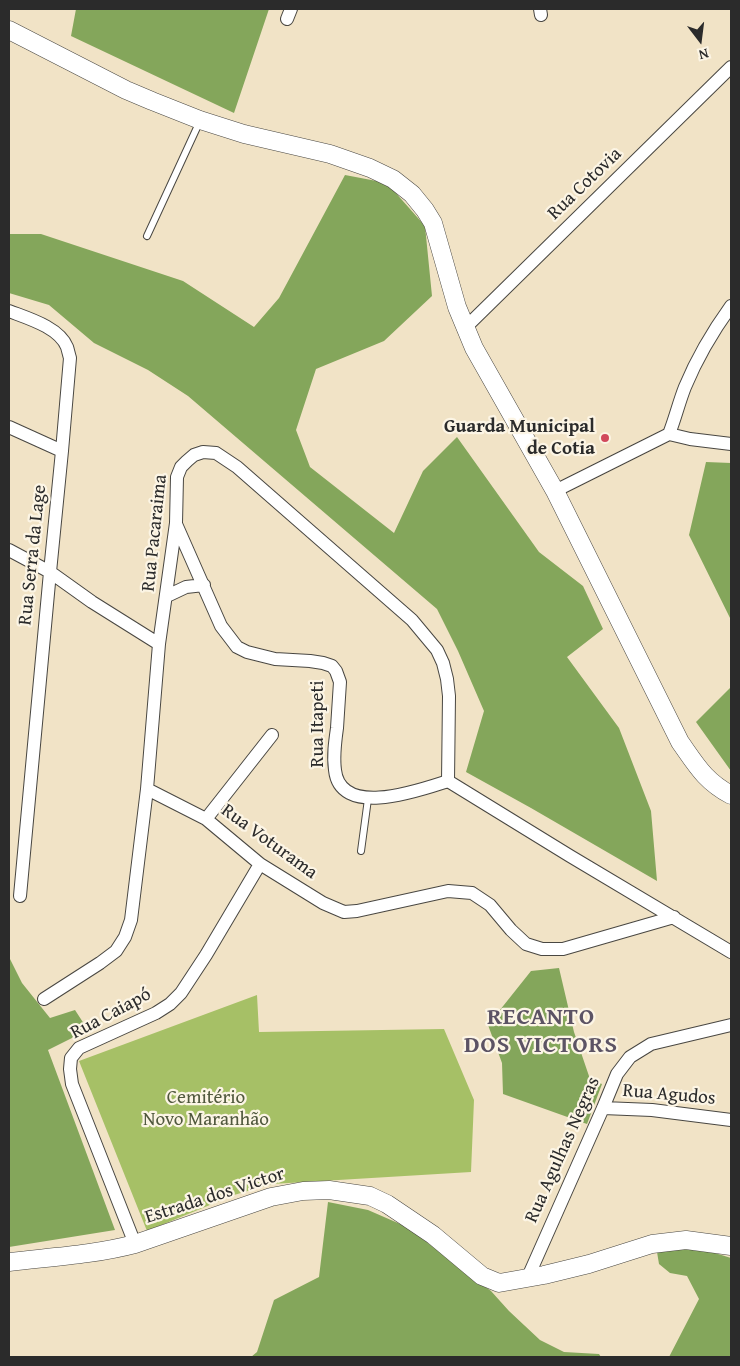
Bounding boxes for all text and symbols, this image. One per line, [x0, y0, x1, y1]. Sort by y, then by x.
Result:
north arrow [675, 15, 725, 65]
text: N [697, 44, 711, 65]
street label: Rua Cotovia [543, 143, 627, 225]
place label: Guarda Municipal de Cotia [444, 416, 595, 460]
marker: Guarda Municipal de Cotia [599, 432, 611, 444]
street label: Rua Pacaraima [138, 473, 172, 593]
street label: Rua Serra da Lage [14, 484, 52, 626]
street label: Rua Itapeti [307, 680, 329, 768]
street label: Rua Voturama [216, 799, 322, 885]
street label: Rua Caiapó [67, 983, 155, 1045]
district label: RECANTO DOS VICTORS [463, 1004, 619, 1060]
street label: Rua Agulhas Negras [521, 1074, 605, 1226]
street label: Rua Agudos [622, 1080, 716, 1110]
park label: Cemitério Novo Maranhão [143, 1087, 269, 1131]
street label: Estrada dos Victor [142, 1163, 288, 1229]

